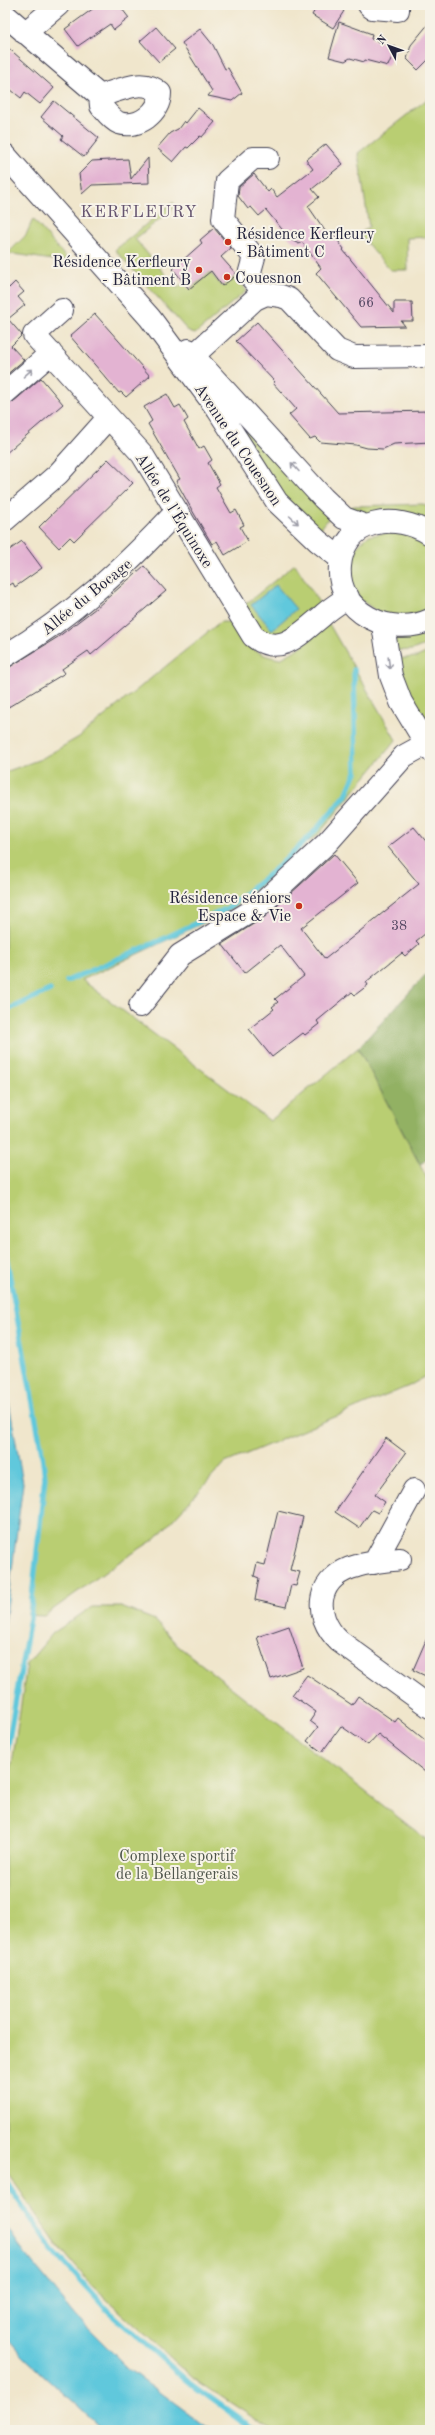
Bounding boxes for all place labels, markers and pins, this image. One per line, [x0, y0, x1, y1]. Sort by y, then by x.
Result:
place label: Résidence Kerfleury - Bâtiment C [236, 227, 375, 261]
marker: Résidence Kerfleury - Bâtiment C [223, 237, 233, 247]
place label: Résidence Kerfleury - Bâtiment B [52, 255, 192, 289]
marker: Résidence Kerfleury - Bâtiment B [194, 265, 204, 275]
place label: Couesnon [235, 271, 302, 287]
marker: Couesnon [222, 272, 232, 282]
place label: Résidence séniors Espace & Vie [169, 891, 291, 925]
marker: Résidence séniors Espace & Vie [294, 901, 304, 911]

